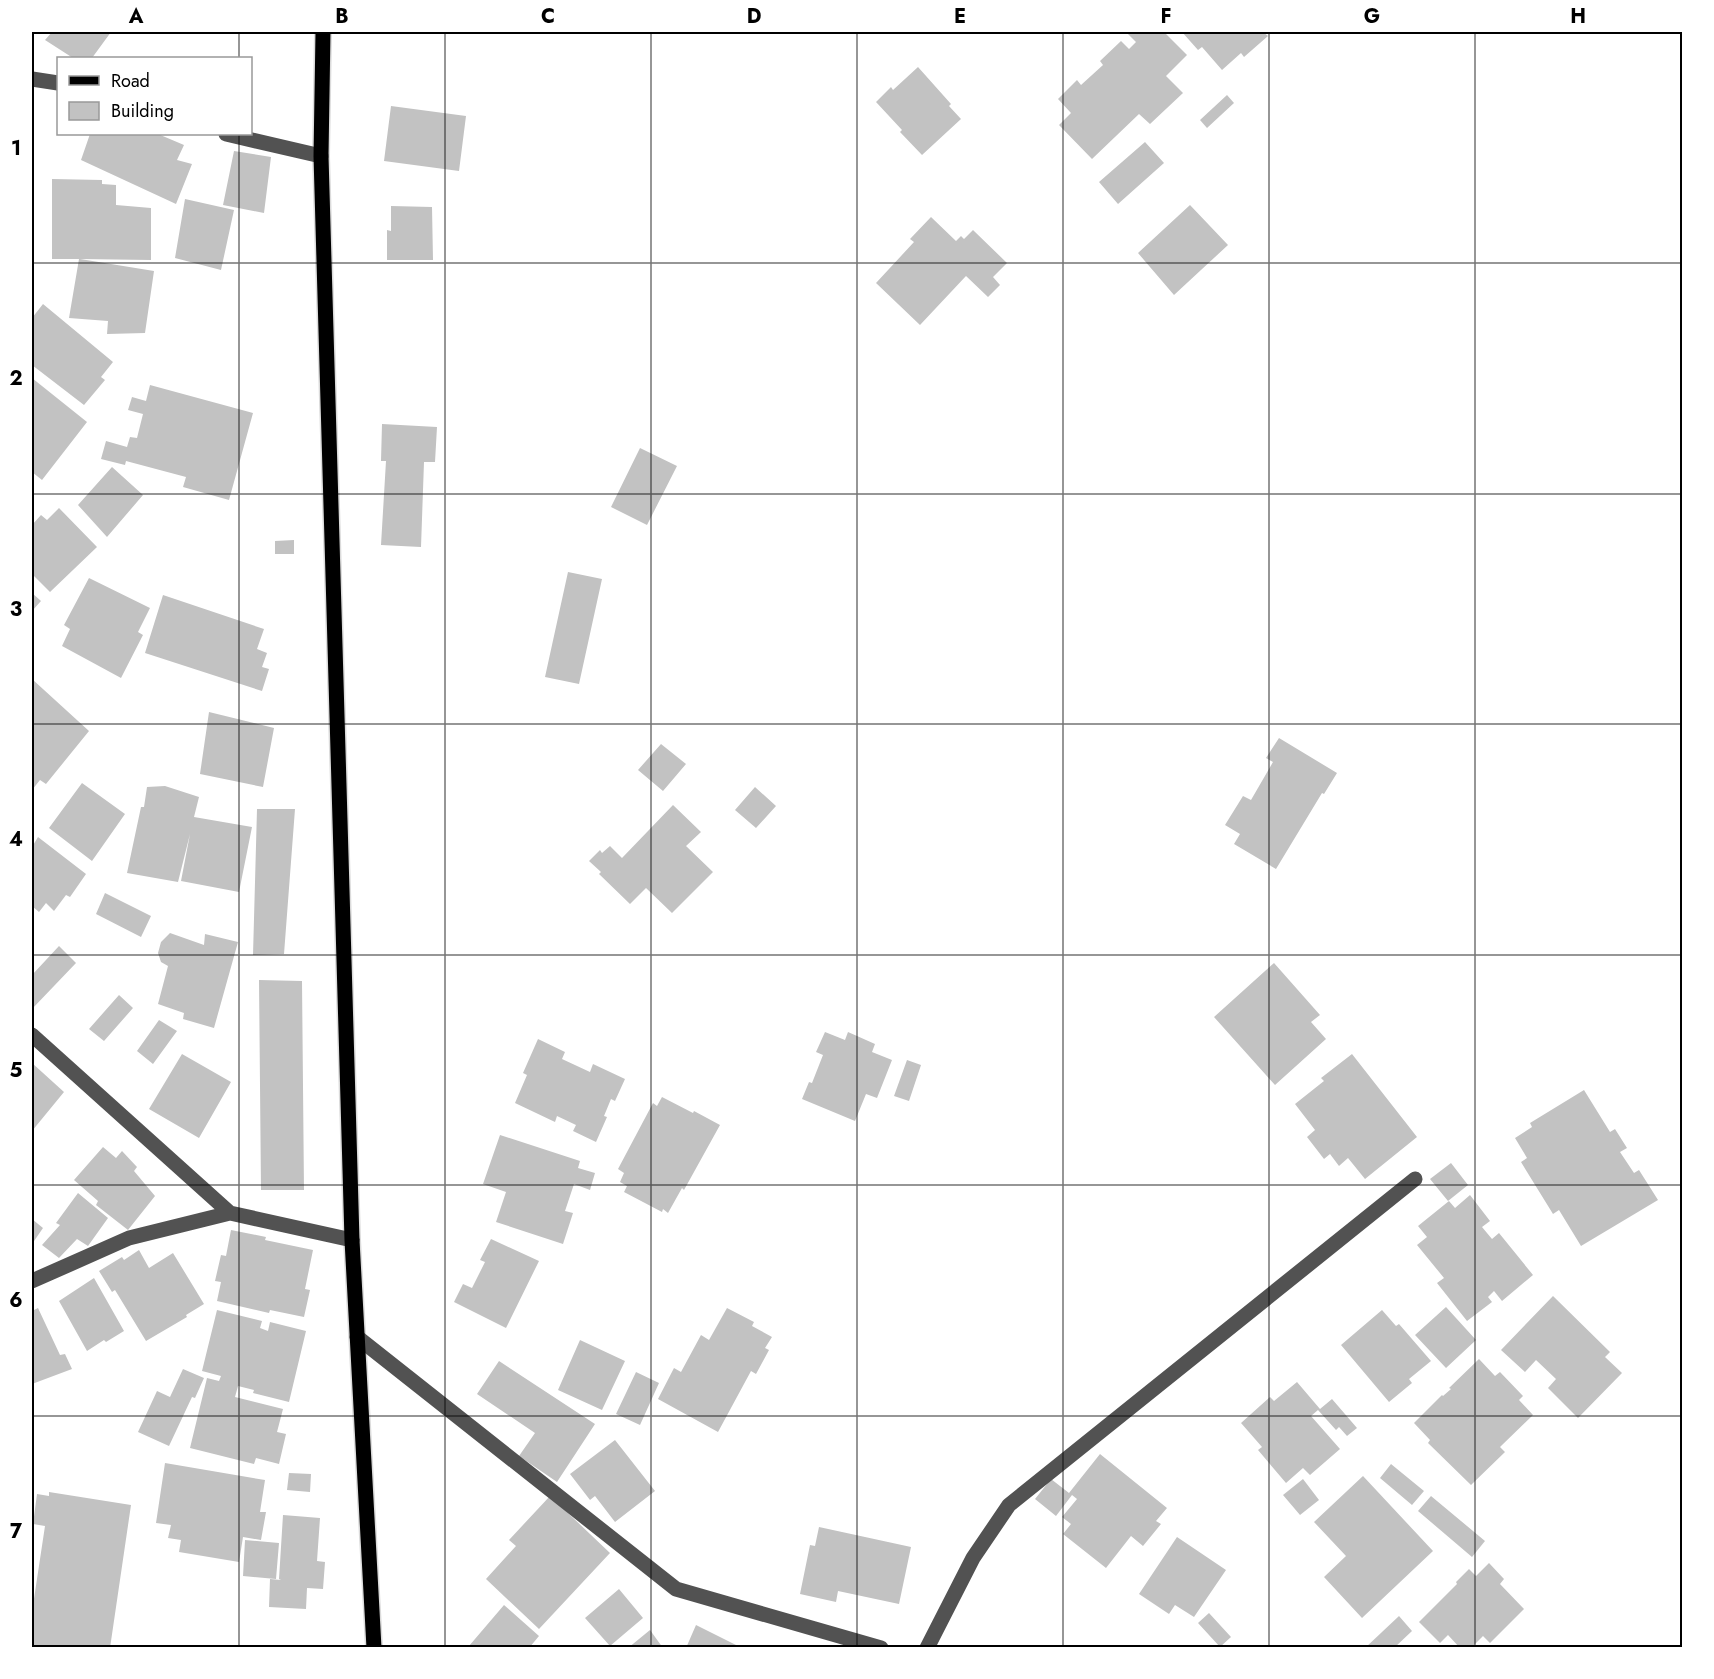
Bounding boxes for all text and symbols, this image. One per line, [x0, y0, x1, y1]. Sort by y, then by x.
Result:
text: A [128, 2, 144, 31]
text: B [335, 2, 349, 31]
text: C [541, 2, 555, 31]
text: D [747, 2, 761, 31]
text: E [954, 2, 966, 31]
text: F [1160, 2, 1172, 31]
text: G [1364, 2, 1380, 31]
text: H [1570, 2, 1586, 31]
legend [57, 57, 252, 135]
text: Road [111, 68, 150, 94]
text: Building [111, 98, 174, 124]
text: 1 [11, 134, 21, 163]
text: 2 [9, 364, 23, 393]
text: 3 [10, 595, 22, 624]
text: 4 [9, 825, 23, 854]
text: 5 [10, 1056, 23, 1085]
text: 6 [9, 1286, 23, 1315]
text: 7 [10, 1517, 23, 1546]

